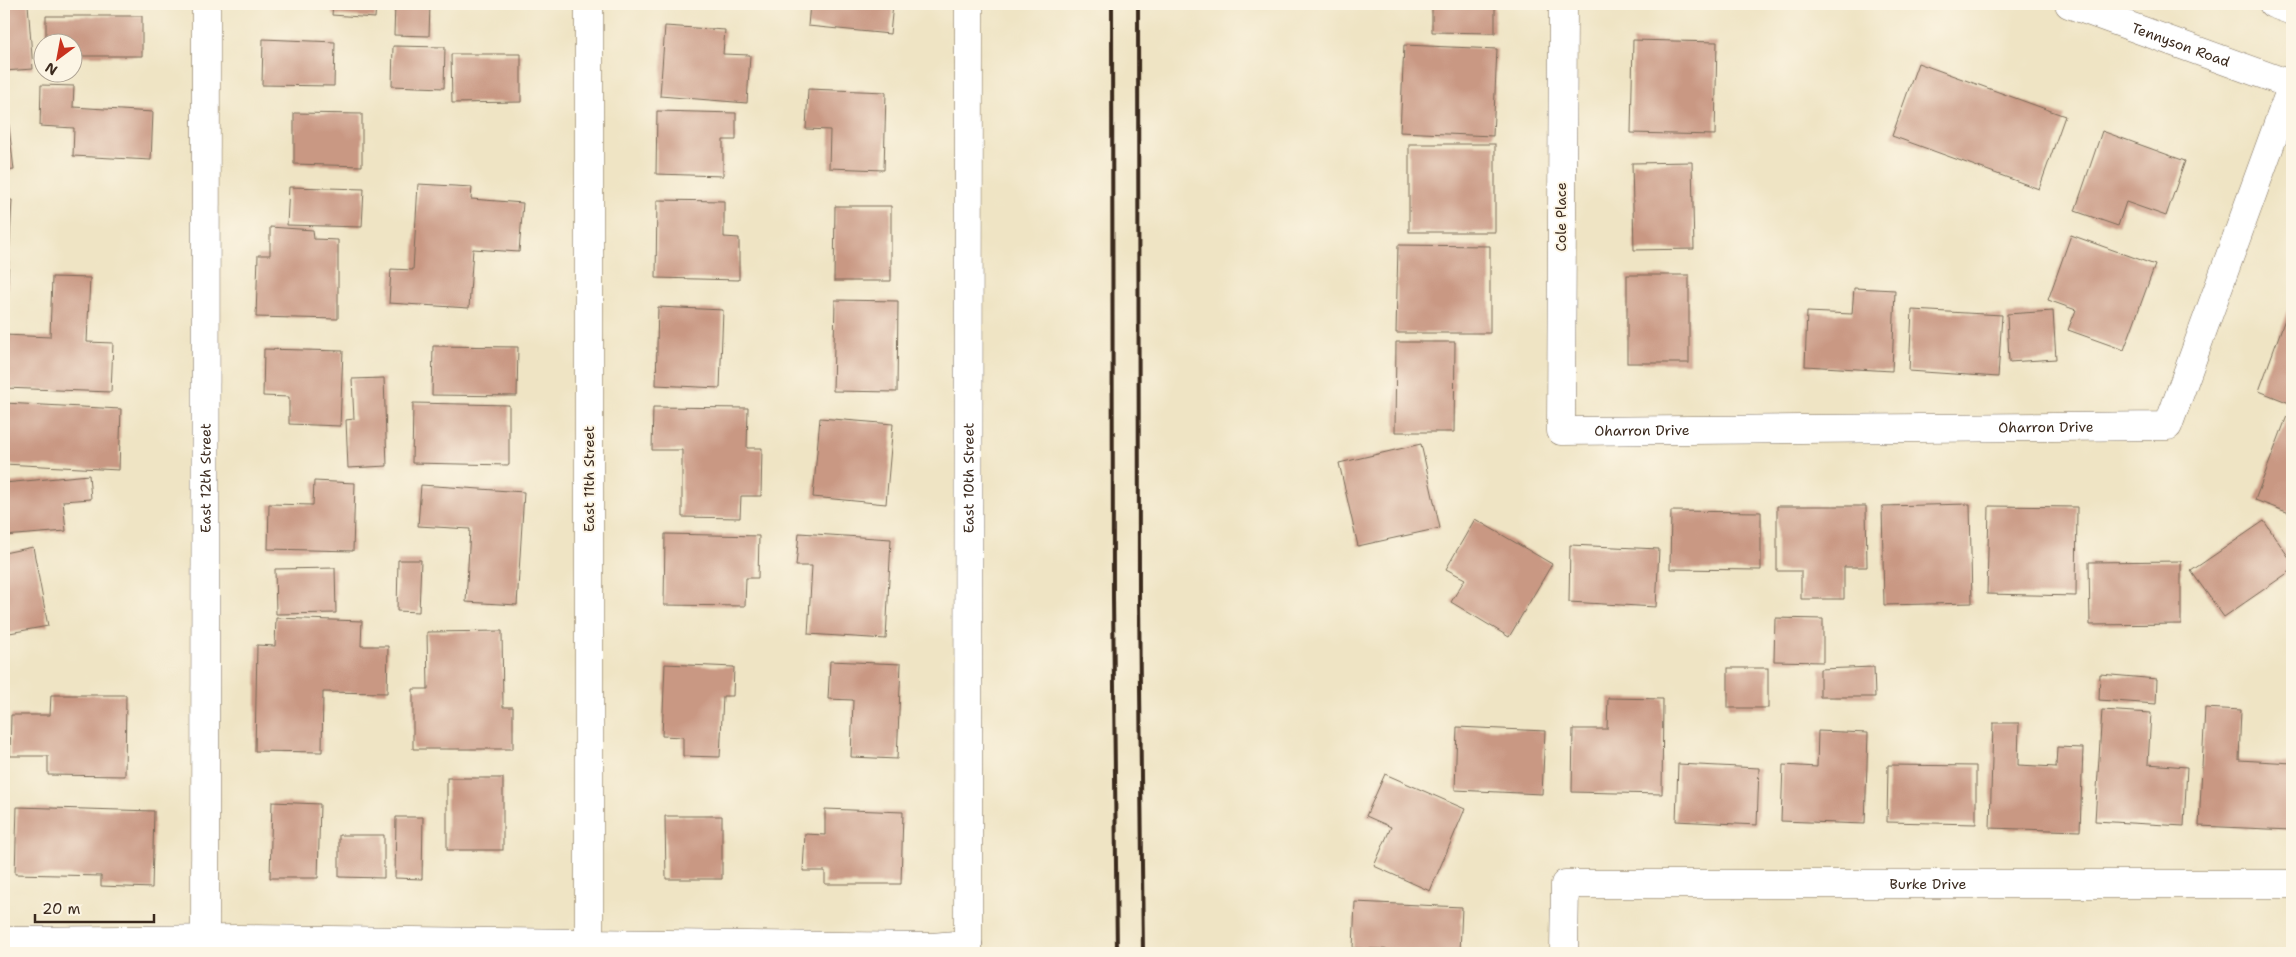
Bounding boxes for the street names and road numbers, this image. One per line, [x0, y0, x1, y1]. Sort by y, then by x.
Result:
street label: Tennyson Road [2129, 19, 2233, 71]
street label: Cole Place [1552, 182, 1570, 252]
street label: Oharron Drive [1998, 418, 2094, 436]
street label: Oharron Drive [1594, 421, 1690, 440]
street label: East 12th Street [196, 423, 215, 533]
street label: East 10th Street [959, 423, 978, 533]
street label: East 11th Street [580, 426, 598, 532]
street label: Burke Drive [1890, 875, 1967, 893]

